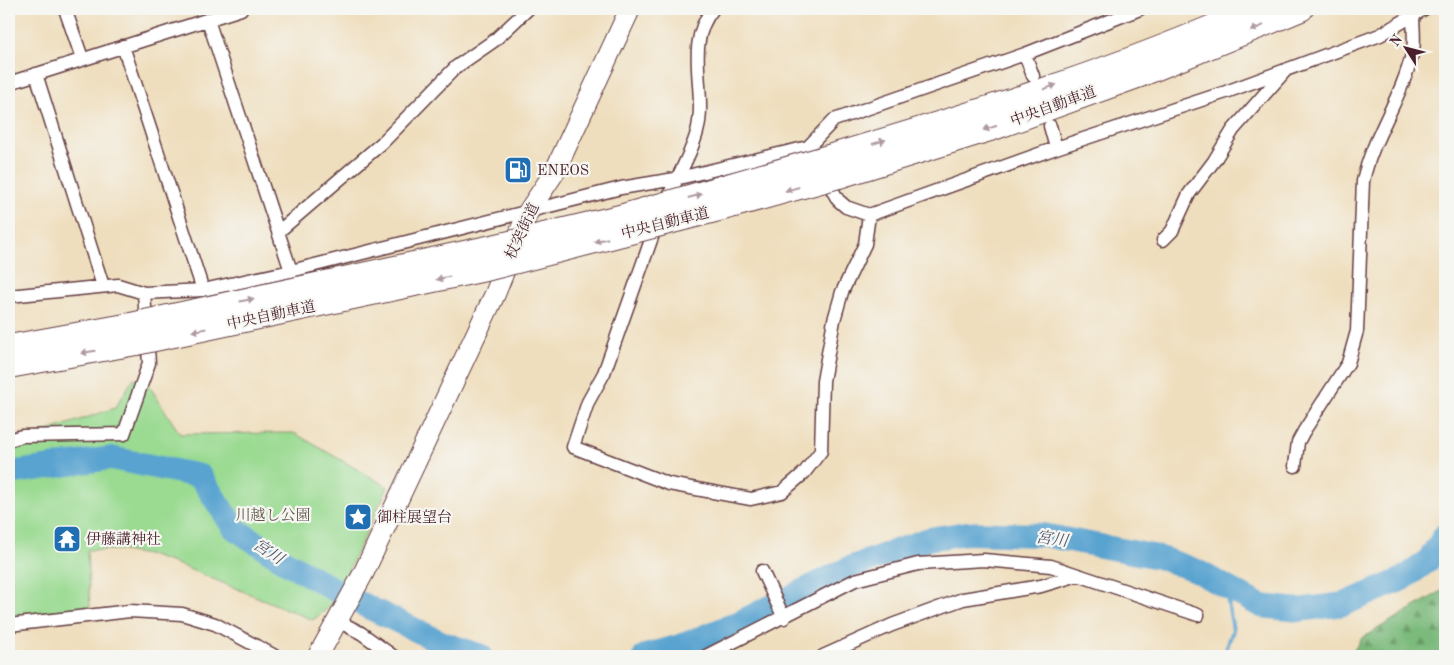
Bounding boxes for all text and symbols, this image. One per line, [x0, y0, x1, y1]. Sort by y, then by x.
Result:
north arrow [1382, 22, 1432, 72]
one-way arrow [1249, 24, 1264, 32]
text: N [1387, 32, 1405, 49]
street label: 中央自動車道 [1008, 83, 1098, 130]
one-way arrow [1043, 83, 1058, 91]
one-way arrow [982, 125, 997, 133]
one-way arrow [872, 138, 887, 146]
fuel station icon: ENEOS [503, 155, 533, 185]
place label: ENEOS [537, 164, 589, 179]
one-way arrow [784, 185, 799, 193]
one-way arrow [688, 191, 703, 199]
street label: 杖突街道 [502, 200, 543, 262]
street label: 中央自動車道 [619, 204, 711, 243]
one-way arrow [594, 236, 609, 244]
one-way arrow [435, 275, 451, 283]
one-way arrow [240, 296, 255, 304]
street label: 中央自動車道 [225, 298, 317, 333]
one-way arrow [191, 326, 206, 334]
one-way arrow [80, 348, 95, 356]
place icon: 御柱展望台 [343, 502, 373, 532]
park label: 川越し公園 [235, 507, 311, 524]
place label: 御柱展望台 [377, 509, 452, 526]
temple icon: 伊藤講神社 [52, 524, 82, 554]
water label: 宮川 [1035, 528, 1071, 550]
place label: 伊藤講神社 [86, 531, 161, 548]
water label: 宮川 [250, 536, 288, 569]

